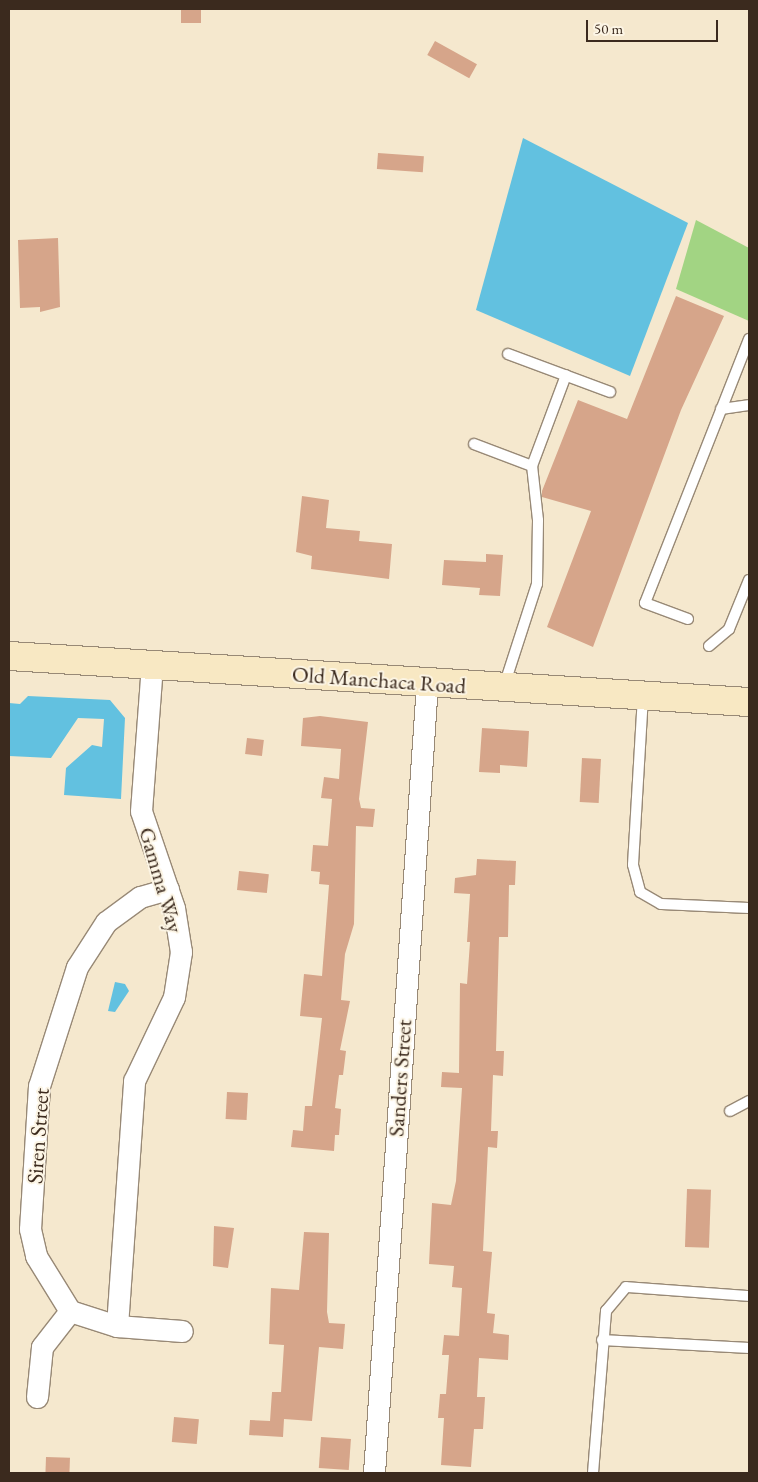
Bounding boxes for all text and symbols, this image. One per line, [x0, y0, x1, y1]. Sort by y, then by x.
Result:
scale bar [588, 10, 720, 42]
text: 50 m [594, 19, 623, 38]
street label: Old Manchaca Road [291, 661, 467, 699]
street label: Gamma Way [133, 824, 189, 936]
street label: Sanders Street [383, 1018, 417, 1138]
street label: Siren Street [21, 1087, 55, 1185]

